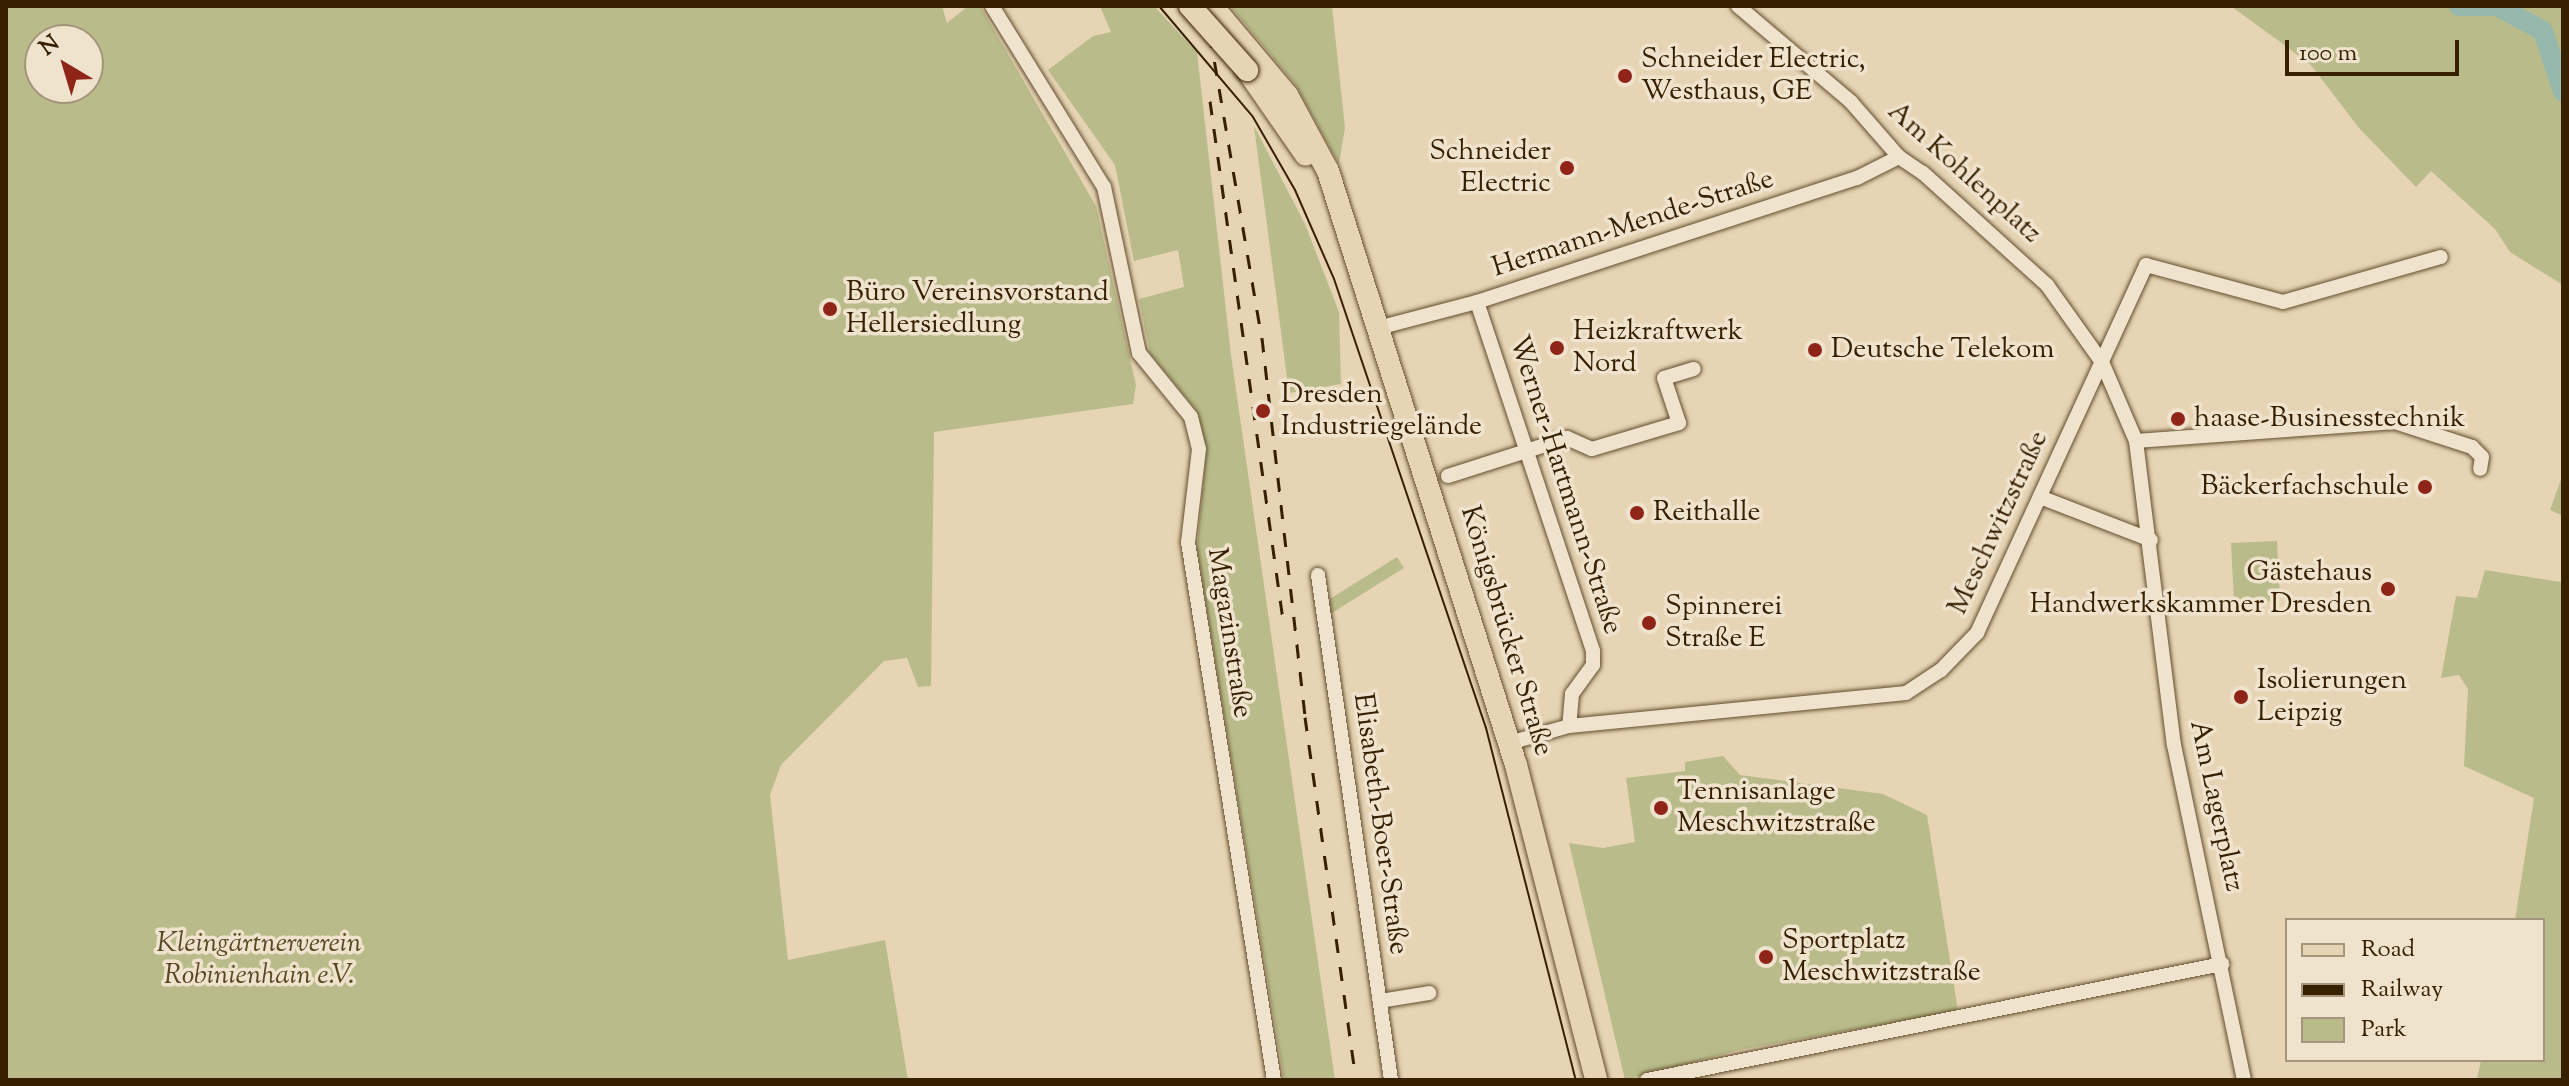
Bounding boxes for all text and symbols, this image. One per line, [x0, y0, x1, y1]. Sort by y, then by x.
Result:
north arrow [24, 24, 104, 104]
scale bar [2289, 24, 2463, 74]
text: N [34, 29, 67, 65]
text: 100 m [2299, 37, 2357, 71]
place label: Schneider Electric, Westhaus, GE [1641, 43, 1866, 109]
marker: Schneider Electric, Westhaus, GE [1616, 67, 1634, 85]
street label: Am Kohlenplatz [1880, 95, 2048, 251]
place label: Schneider Electric [1429, 135, 1551, 201]
marker: Schneider Electric [1558, 159, 1576, 177]
street label: Hermann-Mende-Straße [1488, 163, 1778, 285]
place label: Büro Vereinsvorstand Hellersiedlung [846, 276, 1109, 342]
marker: Büro Vereinsvorstand Hellersiedlung [821, 300, 839, 318]
place label: Heizkraftwerk Nord [1573, 315, 1743, 381]
street label: Werner-Hartmann-Straße [1501, 332, 1629, 638]
place label: Deutsche Telekom [1831, 333, 2054, 367]
marker: Heizkraftwerk Nord [1548, 339, 1566, 357]
marker: Deutsche Telekom [1806, 341, 1824, 359]
place label: Dresden Industriegelände [1281, 378, 1482, 444]
marker: Dresden Industriegelände [1252, 400, 1274, 422]
place label: haase-Businesstechnik [2194, 402, 2465, 436]
marker: haase-Businesstechnik [2169, 410, 2187, 428]
street label: Meschwitzstraße [1942, 426, 2056, 620]
place label: Bäckerfachschule [2201, 470, 2409, 504]
marker: Bäckerfachschule [2416, 478, 2434, 496]
place label: Reithalle [1653, 496, 1760, 530]
street label: Königsbrücker Straße [1452, 502, 1560, 760]
marker: Reithalle [1628, 504, 1646, 522]
street label: Magazinstraße [1199, 546, 1259, 720]
place label: Gästehaus Handwerkskammer Dresden [2030, 556, 2372, 622]
marker: Gästehaus Handwerkskammer Dresden [2379, 580, 2397, 598]
place label: Spinnerei Straße E [1665, 590, 1783, 656]
marker: Spinnerei Straße E [1640, 614, 1658, 632]
place label: Isolierungen Leipzig [2257, 664, 2407, 730]
marker: Isolierungen Leipzig [2232, 688, 2250, 706]
street label: Elisabeth-Boer-Straße [1345, 691, 1415, 957]
street label: Am Lagerplatz [2181, 717, 2251, 895]
place label: Tennisanlage Meschwitzstraße [1677, 775, 1876, 841]
marker: Tennisanlage Meschwitzstraße [1652, 799, 1670, 817]
legend [2285, 918, 2545, 1062]
place label: Sportplatz Meschwitzstraße [1782, 924, 1981, 990]
park label: Kleingärtnerverein Robinienhain e.V. [157, 927, 361, 993]
text: Road [2361, 933, 2415, 967]
marker: Sportplatz Meschwitzstraße [1757, 948, 1775, 966]
text: Railway [2361, 973, 2443, 1007]
text: Park [2361, 1013, 2407, 1047]

